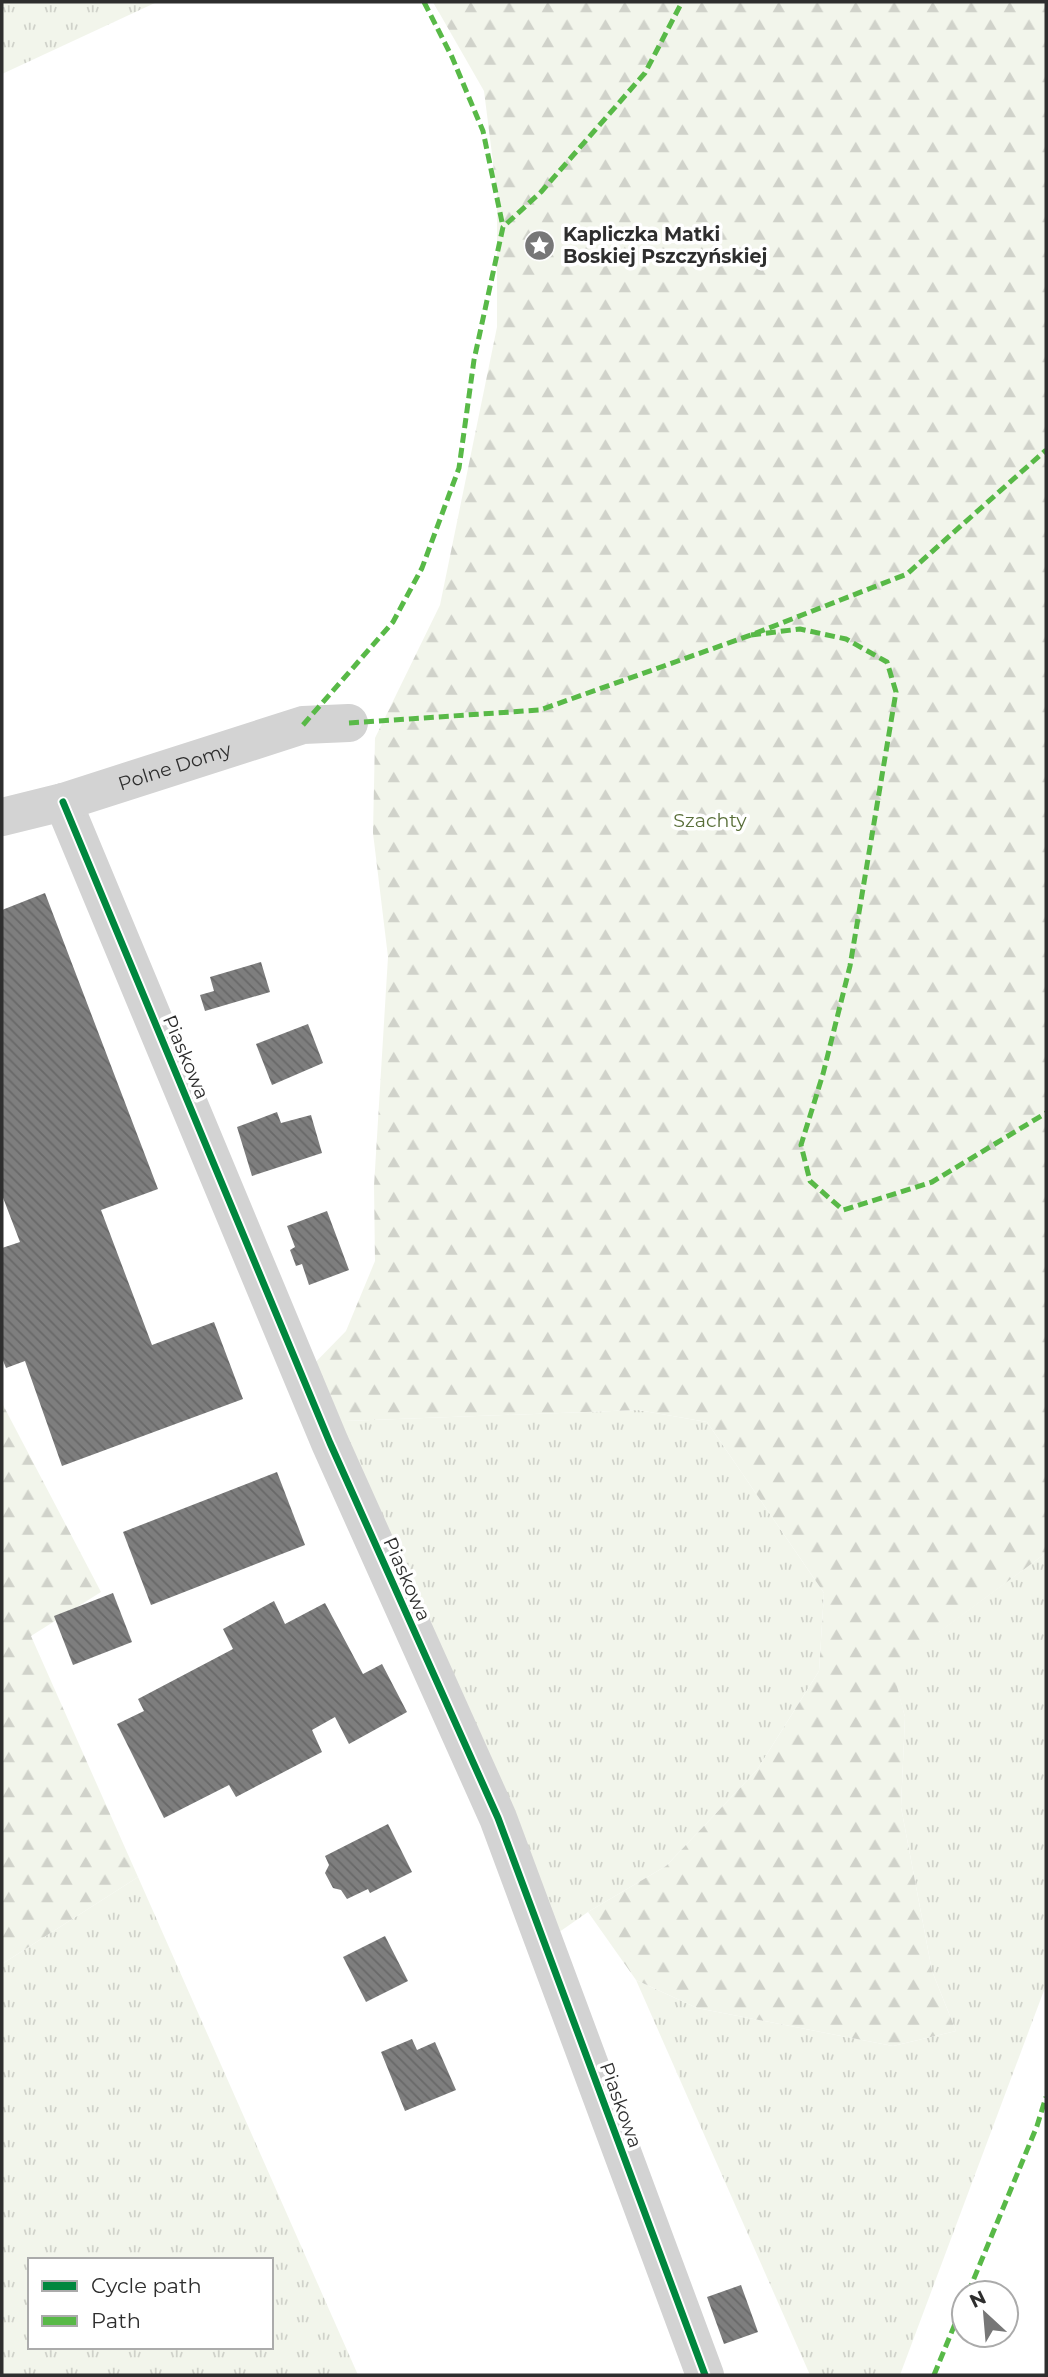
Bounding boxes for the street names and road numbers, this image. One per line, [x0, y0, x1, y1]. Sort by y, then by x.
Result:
street label: Polne Domy [115, 737, 235, 795]
street label: Piaskowa [158, 1011, 214, 1103]
street label: Piaskowa [378, 1533, 436, 1625]
street label: Piaskowa [595, 2059, 647, 2151]

